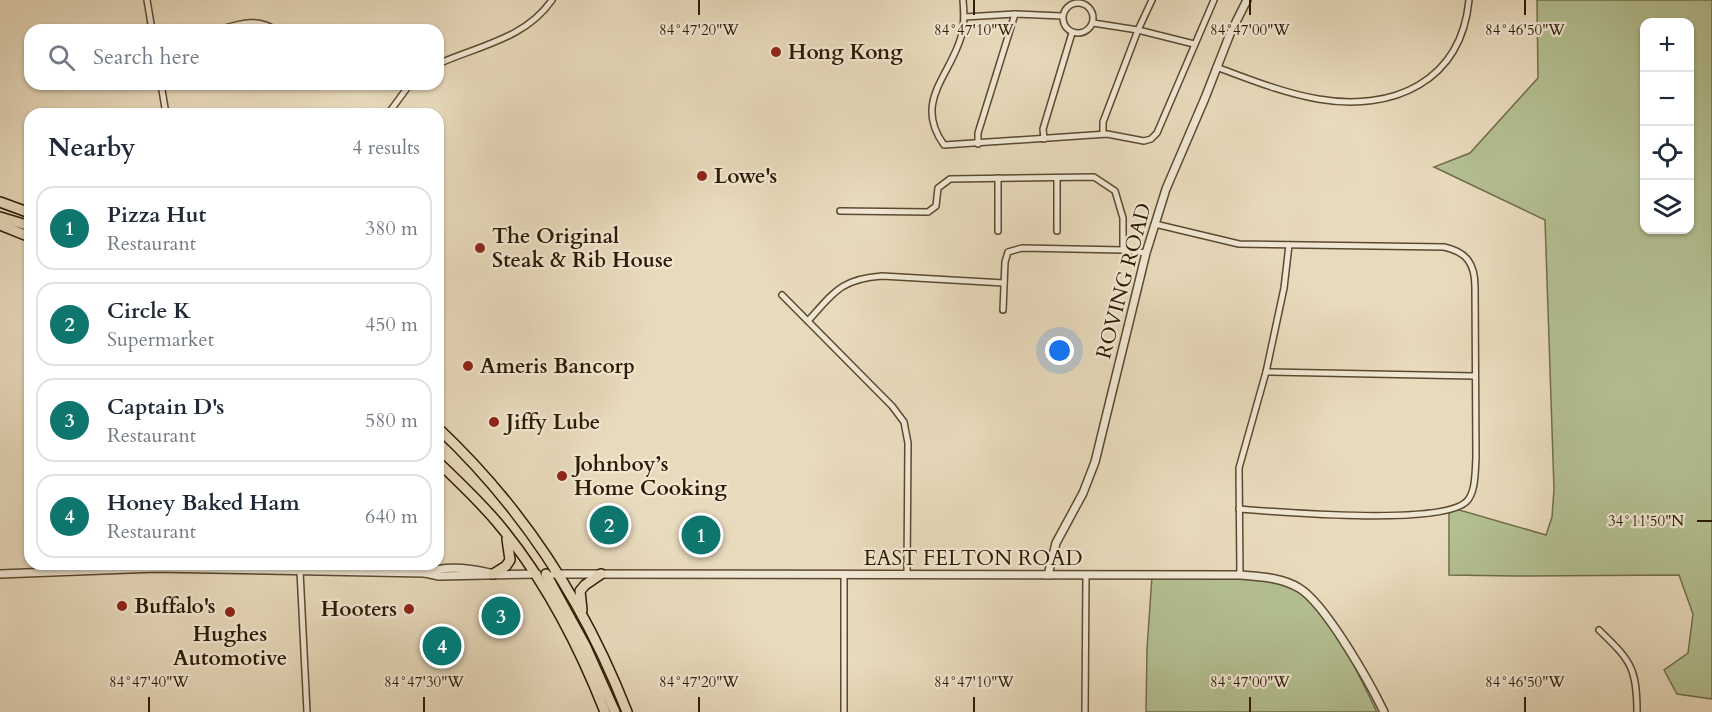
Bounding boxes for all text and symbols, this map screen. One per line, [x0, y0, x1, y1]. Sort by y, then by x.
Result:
map controls [1640, 18, 1694, 234]
button: + [1640, 18, 1694, 72]
text: 84°47'20"W [659, 20, 739, 40]
text: 84°47'10"W [934, 20, 1014, 40]
text: 84°47'00"W [1210, 20, 1290, 40]
text: 84°46'50"W [1485, 20, 1565, 40]
search box [24, 24, 444, 90]
place label: Hong Kong [788, 38, 903, 67]
icon: search [45, 41, 78, 74]
text: Search here [93, 42, 200, 72]
marker: Hong Kong [769, 45, 783, 59]
button: − [1640, 72, 1694, 126]
button: locate [1640, 126, 1694, 180]
text: Nearby [48, 130, 136, 165]
text: 4 results [352, 134, 420, 161]
place label: Lowe's [714, 162, 777, 191]
marker: Lowe's [695, 169, 709, 183]
button: layers [1640, 180, 1694, 234]
text: Pizza Hut [107, 200, 206, 230]
street label: ROVING ROAD [1089, 200, 1159, 362]
text: 1 [64, 215, 75, 242]
text: 380 m [365, 215, 418, 242]
place label: The Original Steak & Rib House [492, 222, 673, 275]
text: Restaurant [107, 230, 196, 257]
marker: The Original Steak & Rib House [473, 241, 487, 255]
text: Circle K [107, 296, 191, 326]
text: 2 [64, 311, 75, 338]
text: 450 m [365, 311, 418, 338]
text: Supermarket [107, 326, 214, 353]
your location [1045, 336, 1074, 365]
place label: Ameris Bancorp [480, 352, 635, 381]
marker: Ameris Bancorp [461, 359, 475, 373]
text: Captain D's [107, 392, 224, 422]
text: 3 [64, 407, 75, 434]
text: 580 m [365, 407, 418, 434]
place label: Jiffy Lube [503, 408, 600, 437]
marker: Jiffy Lube [487, 415, 501, 429]
text: Restaurant [107, 422, 196, 449]
place label: Johnboy’s Home Cooking [571, 450, 727, 503]
marker: Johnboy’s Home Cooking [555, 469, 569, 483]
text: Honey Baked Ham [107, 488, 300, 518]
pin: 2 [590, 502, 628, 548]
text: 4 [64, 503, 75, 530]
text: 640 m [365, 503, 418, 530]
text: 34°11'50"N [1608, 511, 1684, 531]
pin: 1 [682, 512, 720, 558]
text: Restaurant [107, 518, 196, 545]
street label: EAST FELTON ROAD [864, 544, 1082, 573]
place label: Buffalo's [134, 592, 216, 621]
pin: 3 [482, 594, 520, 638]
place label: Hooters [321, 595, 397, 624]
marker: Buffalo's [115, 599, 129, 613]
marker: Hooters [402, 602, 416, 616]
marker: Hughes Automotive [223, 605, 237, 619]
place label: Hughes Automotive [173, 620, 287, 673]
pin: 4 [422, 624, 462, 668]
text: 84°47'40"W [109, 672, 189, 692]
text: 84°47'30"W [384, 672, 464, 692]
text: 84°47'20"W [659, 672, 739, 692]
text: 84°47'10"W [934, 672, 1014, 692]
text: 84°47'00"W [1210, 672, 1290, 692]
text: 84°46'50"W [1485, 672, 1565, 692]

